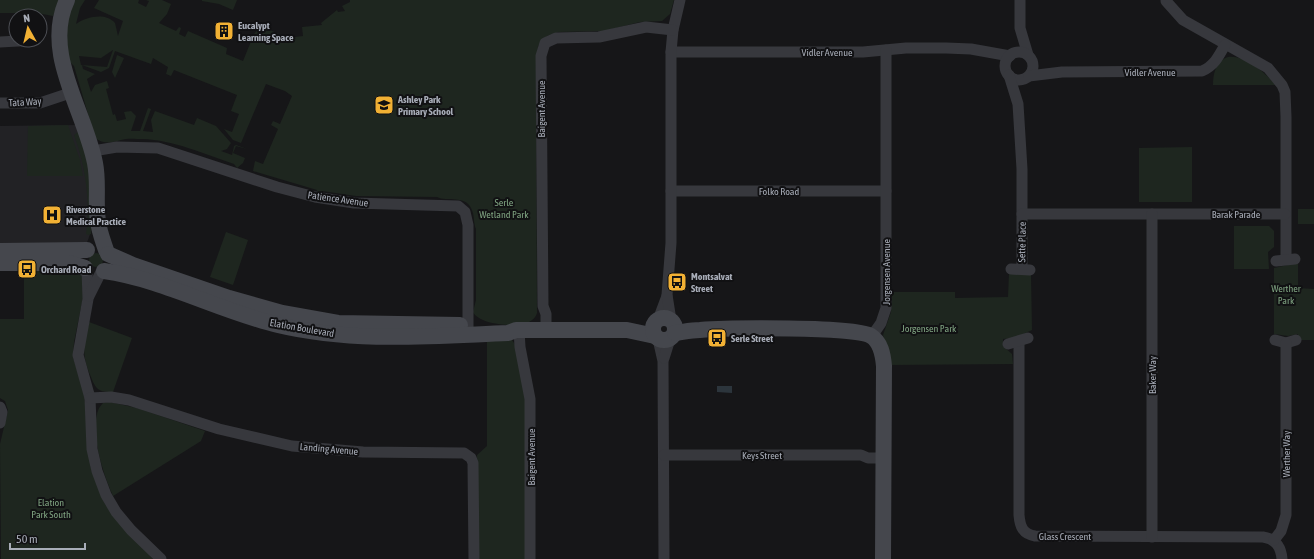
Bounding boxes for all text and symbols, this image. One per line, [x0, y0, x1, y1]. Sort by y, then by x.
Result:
north arrow [8, 8, 48, 48]
text: N [23, 12, 31, 24]
building icon: Eucalypt Learning Space [213, 20, 235, 42]
place label: Eucalypt Learning Space [238, 20, 294, 43]
street label: Vidler Avenue [801, 47, 853, 58]
street label: Vidler Avenue [1124, 67, 1176, 78]
street label: Baigent Avenue [536, 80, 547, 138]
school or university icon: Ashley Park Primary School [373, 94, 395, 116]
place label: Ashley Park Primary School [397, 94, 454, 117]
street label: Tata Way [8, 96, 42, 108]
street label: Folko Road [759, 186, 800, 197]
street label: Patience Avenue [307, 189, 370, 209]
park label: Serle Wetland Park [479, 197, 529, 220]
hospital icon: Riverstone Medical Practice [41, 204, 63, 226]
place label: Riverstone Medical Practice [66, 204, 126, 227]
street label: Barak Parade [1212, 209, 1261, 220]
street label: Sette Place [1016, 221, 1028, 262]
street label: Jorgensen Avenue [881, 239, 892, 305]
bus stop icon: Orchard Road [16, 258, 38, 280]
place label: Orchard Road [41, 264, 91, 275]
bus stop icon: Montsalvat Street [666, 271, 688, 293]
place label: Montsalvat Street [691, 271, 733, 294]
park label: Werther Park [1271, 283, 1302, 306]
street label: Elation Boulevard [269, 317, 335, 339]
park label: Jorgensen Park [901, 323, 957, 334]
bus stop icon: Serle Street [706, 327, 728, 349]
place label: Serle Street [731, 333, 773, 344]
street label: Baker Way [1147, 356, 1158, 394]
street label: Baigent Avenue [526, 428, 537, 486]
street label: Werther Way [1281, 431, 1292, 477]
street label: Landing Avenue [299, 441, 359, 457]
street label: Keys Street [742, 450, 782, 461]
park label: Elation Park South [31, 497, 71, 520]
scale bar [10, 525, 85, 551]
street label: Glass Crescent [1039, 531, 1091, 542]
text: 50 m [16, 532, 38, 546]

